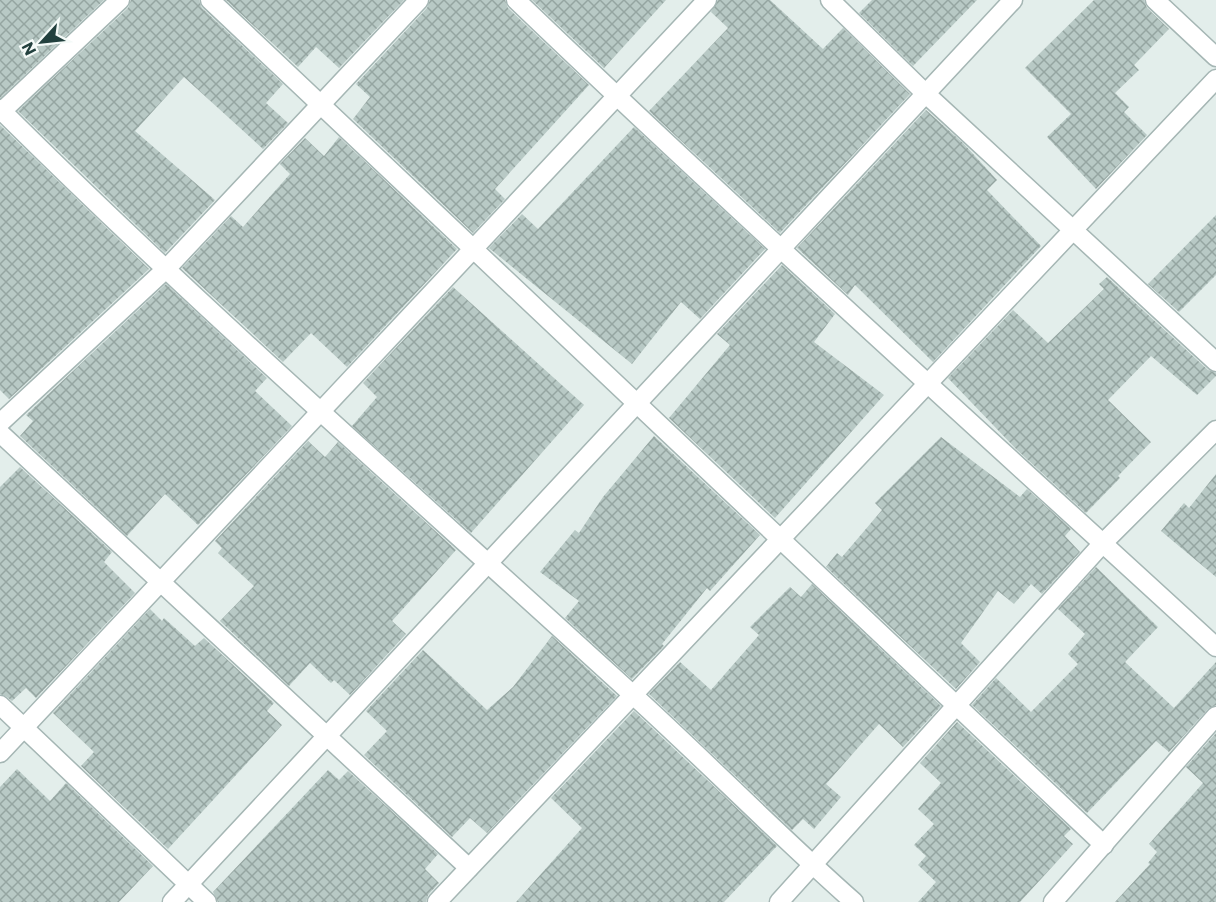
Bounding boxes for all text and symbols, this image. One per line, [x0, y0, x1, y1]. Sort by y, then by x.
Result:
north arrow [12, 12, 72, 72]
text: N [17, 39, 39, 59]

